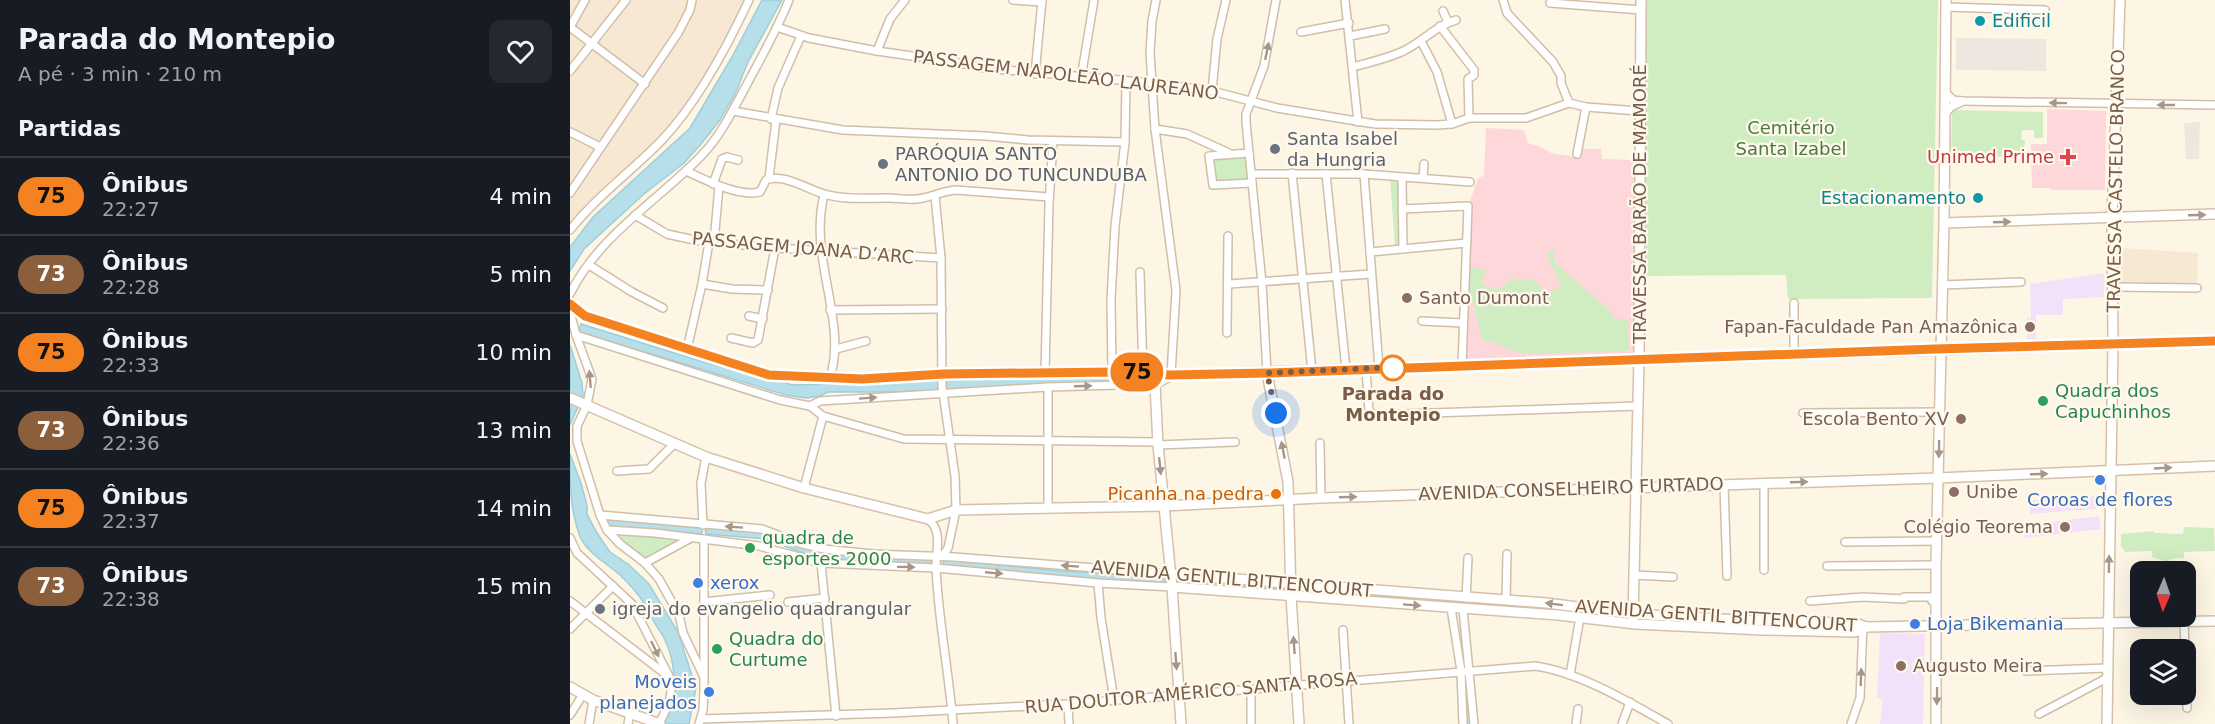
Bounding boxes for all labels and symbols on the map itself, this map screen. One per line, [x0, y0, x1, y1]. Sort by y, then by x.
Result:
place label: Edificil [1992, 10, 2051, 31]
marker: Edificil [1973, 14, 1987, 28]
one-way arrow [1263, 42, 1273, 61]
street label: PASSAGEM NAPOLEÃO LAUREANO [912, 45, 1220, 104]
street label: TRAVESSA CASTELO BRANCO [2103, 49, 2128, 314]
street label: TRAVESSA BARÃO DE MAMORÉ [1629, 64, 1650, 345]
one-way arrow [2048, 98, 2067, 108]
one-way arrow [2156, 100, 2175, 110]
park label: Cemitério Santa Izabel [1736, 117, 1846, 159]
place label: Santa Isabel da Hungria [1287, 128, 1398, 170]
marker: Santa Isabel da Hungria [1268, 142, 1282, 156]
place label: PARÓQUIA SANTO ANTONIO DO TUNCUNDUBA [895, 143, 1148, 185]
place label: Unimed Prime [1927, 146, 2054, 167]
marker: Unimed Prime [2059, 148, 2077, 166]
marker: PARÓQUIA SANTO ANTONIO DO TUNCUNDUBA [876, 157, 890, 171]
place label: Estacionamento [1821, 187, 1966, 208]
marker: Estacionamento [1971, 191, 1985, 205]
one-way arrow [2188, 210, 2207, 220]
one-way arrow [1993, 217, 2012, 226]
street label: PASSAGEM JOANA D’ARC [691, 227, 915, 268]
place label: Santo Dumont [1419, 287, 1549, 308]
marker: Santo Dumont [1400, 291, 1414, 305]
place label: Fapan-Faculdade Pan Amazônica [1724, 316, 2018, 337]
marker: Fapan-Faculdade Pan Amazônica [2023, 320, 2037, 334]
line badge: 75 [1110, 352, 1164, 392]
marker: Parada do Montepio [1380, 355, 1406, 381]
one-way arrow [585, 370, 595, 389]
place label: Quadra dos Capuchinhos [2055, 380, 2171, 422]
one-way arrow [1074, 381, 1093, 391]
place label: Parada do Montepio [1342, 383, 1444, 425]
one-way arrow [858, 393, 877, 403]
marker: Quadra dos Capuchinhos [2036, 394, 2050, 408]
your location [1261, 398, 1291, 428]
place label: Escola Bento XV [1802, 408, 1950, 429]
marker: Escola Bento XV [1954, 412, 1968, 426]
one-way arrow [1934, 440, 1944, 459]
one-way arrow [1278, 441, 1287, 460]
one-way arrow [1155, 457, 1165, 476]
one-way arrow [2154, 464, 2173, 473]
one-way arrow [2029, 469, 2048, 478]
street label: AVENIDA CONSELHEIRO FURTADO [1418, 473, 1724, 504]
marker: Coroas de flores [2093, 473, 2107, 487]
one-way arrow [1790, 477, 1809, 487]
place label: Unibe [1966, 481, 2018, 502]
place label: Picanha na pedra [1108, 483, 1264, 504]
marker: Unibe [1947, 485, 1961, 499]
marker: Picanha na pedra [1269, 487, 1283, 501]
place label: Coroas de flores [2027, 489, 2173, 510]
one-way arrow [1339, 492, 1358, 501]
place label: Colégio Teorema [1904, 516, 2053, 537]
marker: Colégio Teorema [2058, 520, 2072, 534]
one-way arrow [725, 523, 744, 532]
place label: quadra de esportes 2000 [762, 527, 891, 569]
marker: quadra de esportes 2000 [743, 541, 757, 555]
one-way arrow [2105, 554, 2114, 573]
street label: AVENIDA GENTIL BITTENCOURT [1091, 556, 1375, 601]
one-way arrow [1061, 561, 1080, 571]
north arrow [2130, 561, 2196, 627]
one-way arrow [897, 562, 916, 572]
one-way arrow [985, 568, 1004, 578]
place label: xerox [710, 572, 760, 593]
marker: xerox [691, 576, 705, 590]
street label: AVENIDA GENTIL BITTENCOURT [1574, 595, 1859, 636]
place label: igreja do evangelio quadrangular [612, 598, 912, 619]
one-way arrow [1402, 600, 1421, 610]
one-way arrow [1544, 600, 1563, 609]
marker: igreja do evangelio quadrangular [593, 602, 607, 616]
place label: Loja Bikemania [1927, 613, 2064, 634]
marker: Loja Bikemania [1908, 617, 1922, 631]
place label: Quadra do Curtume [729, 628, 824, 670]
one-way arrow [1289, 635, 1298, 654]
one-way arrow [651, 641, 660, 658]
marker: Quadra do Curtume [710, 642, 724, 656]
one-way arrow [1172, 651, 1181, 670]
place label: Augusto Meira [1913, 655, 2043, 676]
marker: Augusto Meira [1894, 659, 1908, 673]
street label: RUA DOUTOR AMÉRICO SANTA ROSA [1024, 667, 1359, 718]
one-way arrow [1857, 667, 1866, 686]
place label: Moveis planejados [599, 671, 697, 713]
marker: Moveis planejados [702, 685, 716, 699]
one-way arrow [1932, 687, 1942, 706]

